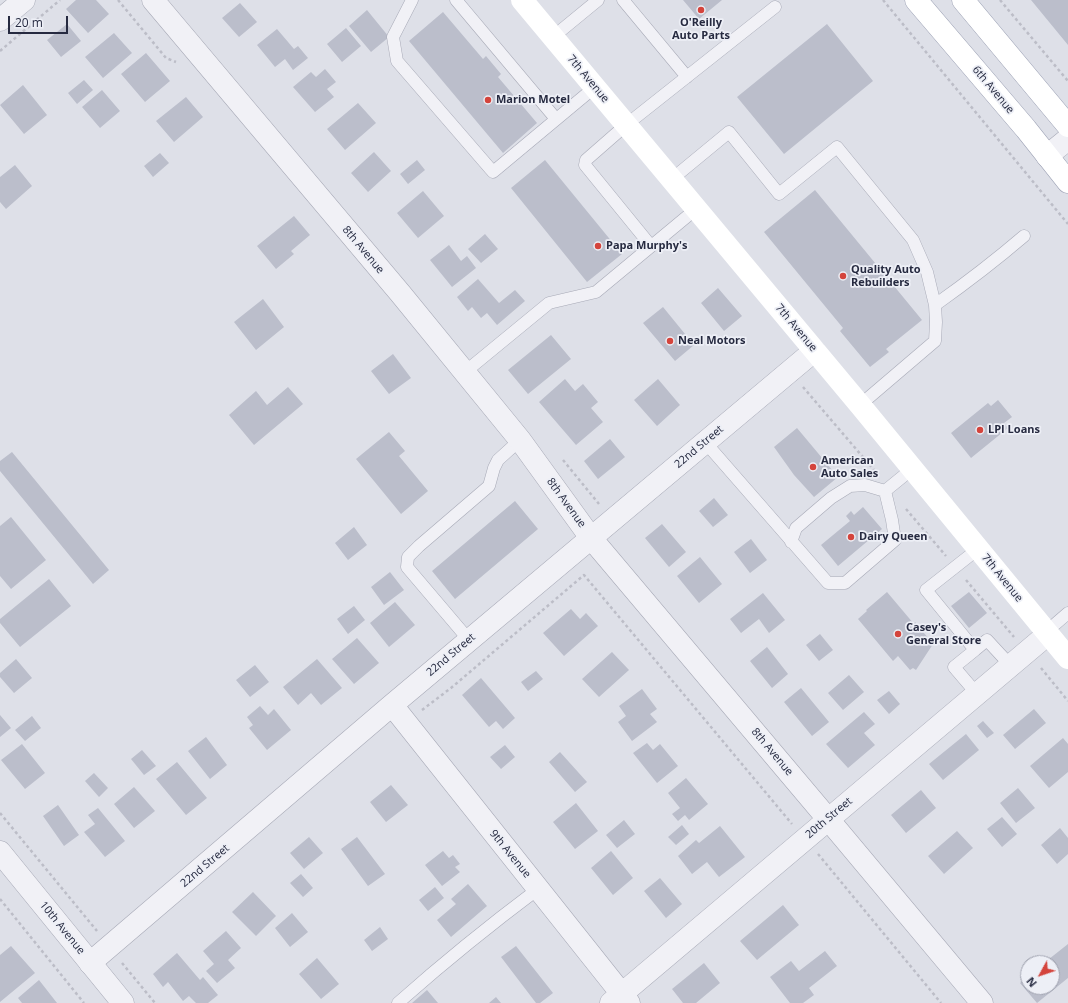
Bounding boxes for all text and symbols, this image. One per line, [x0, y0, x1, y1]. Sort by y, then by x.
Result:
marker: O'Reilly Auto Parts [696, 5, 706, 15]
scale bar [10, 8, 70, 34]
text: 20 m [15, 14, 43, 31]
place label: O'Reilly Auto Parts [672, 16, 730, 42]
street label: 7th Avenue [564, 53, 612, 105]
street label: 6th Avenue [969, 64, 1017, 116]
place label: Marion Motel [496, 93, 570, 107]
marker: Marion Motel [483, 95, 493, 105]
street label: 8th Avenue [339, 224, 387, 276]
place label: Papa Murphy's [606, 239, 687, 253]
marker: Papa Murphy's [593, 241, 603, 251]
place label: Quality Auto Rebuilders [851, 263, 921, 289]
marker: Quality Auto Rebuilders [838, 271, 848, 281]
street label: 7th Avenue [772, 302, 820, 354]
place label: Neal Motors [678, 334, 746, 348]
marker: Neal Motors [665, 336, 675, 346]
street label: 22nd Street [672, 423, 726, 471]
place label: LPI Loans [988, 423, 1040, 437]
marker: LPI Loans [975, 425, 985, 435]
place label: American Auto Sales [821, 454, 878, 480]
marker: American Auto Sales [808, 462, 818, 472]
street label: 8th Avenue [544, 476, 588, 530]
place label: Dairy Queen [859, 530, 927, 544]
marker: Dairy Queen [846, 532, 856, 542]
street label: 7th Avenue [979, 551, 1025, 605]
place label: Casey's General Store [906, 621, 981, 647]
marker: Casey's General Store [893, 629, 903, 639]
street label: 22nd Street [424, 631, 478, 679]
street label: 8th Avenue [748, 726, 796, 778]
street label: 20th Street [803, 795, 855, 841]
street label: 9th Avenue [487, 827, 533, 881]
street label: 22nd Street [178, 842, 232, 890]
street label: 10th Avenue [37, 899, 87, 957]
north arrow [1020, 955, 1060, 995]
text: N [1023, 974, 1040, 991]

